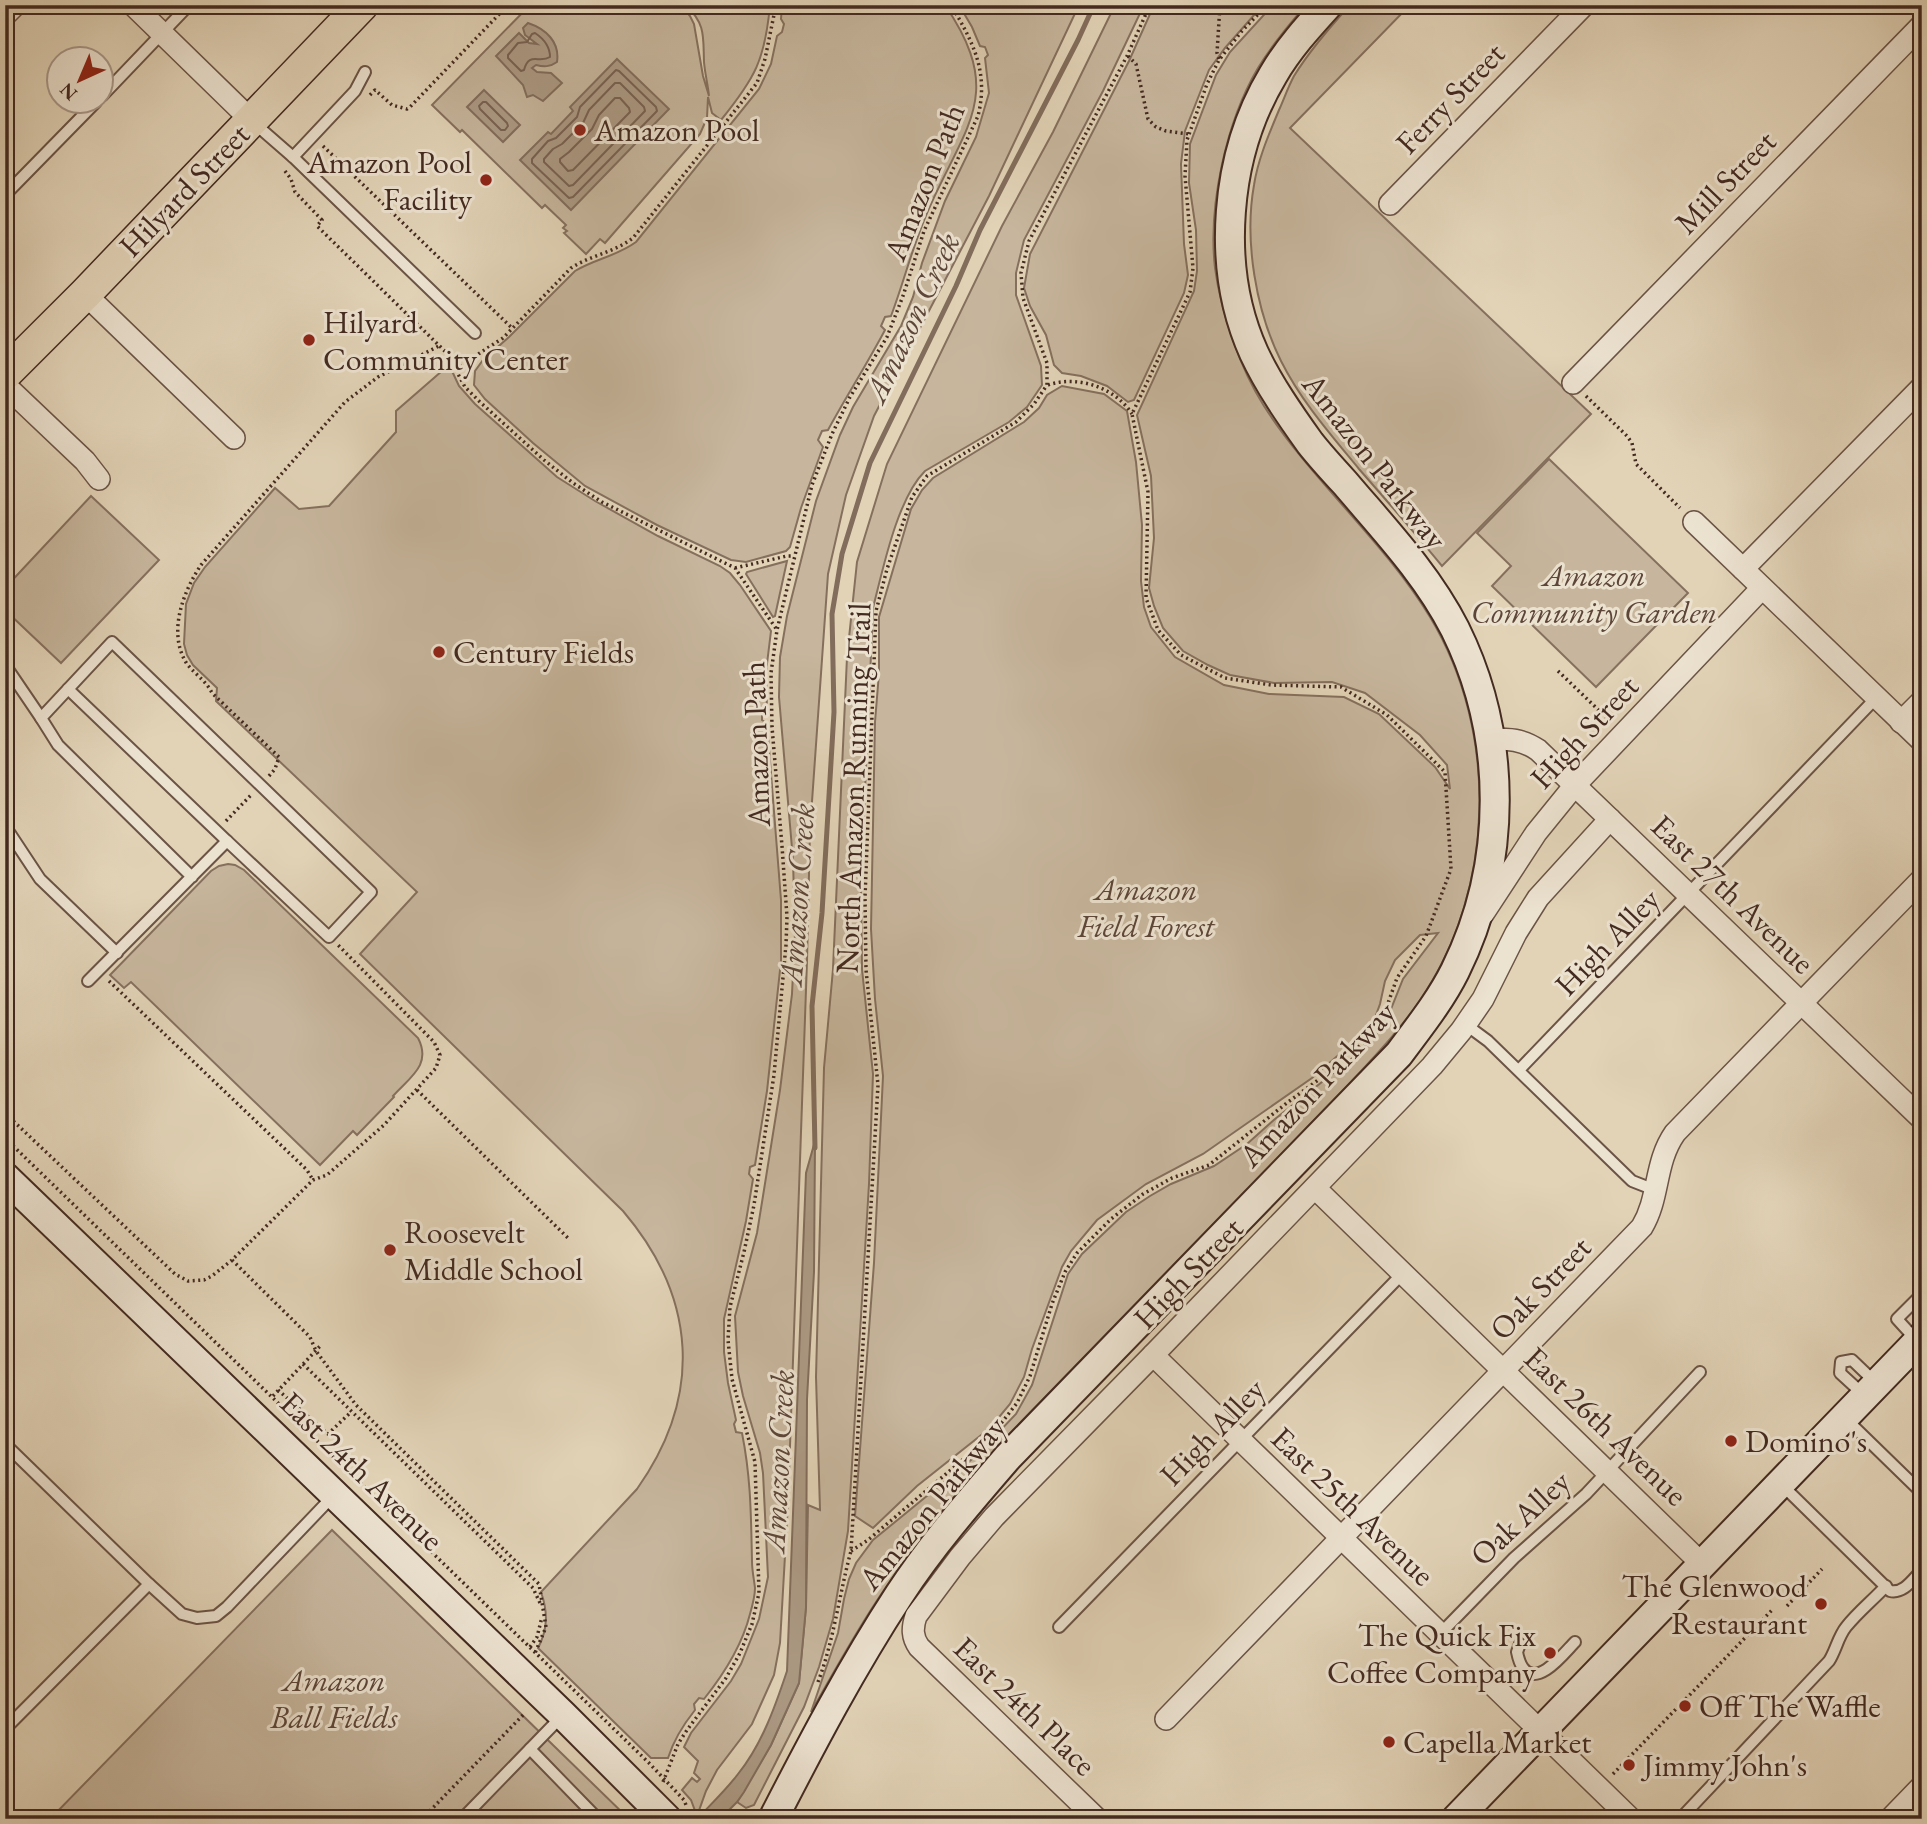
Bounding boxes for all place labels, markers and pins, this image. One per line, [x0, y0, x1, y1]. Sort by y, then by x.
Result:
place label: Amazon Pool [593, 109, 760, 151]
marker: Amazon Pool [572, 122, 588, 138]
place label: Amazon Pool Facility [306, 141, 473, 220]
marker: Amazon Pool Facility [478, 172, 494, 188]
place label: Hilyard Community Center [323, 301, 569, 380]
marker: Hilyard Community Center [301, 332, 317, 348]
place label: Century Fields [453, 631, 634, 673]
marker: Century Fields [431, 644, 447, 660]
place label: Roosevelt Middle School [404, 1211, 583, 1290]
marker: Roosevelt Middle School [382, 1242, 398, 1258]
place label: Domino's [1745, 1420, 1867, 1462]
marker: Domino's [1723, 1433, 1739, 1449]
place label: The Glenwood Restaurant [1622, 1565, 1808, 1644]
marker: The Glenwood Restaurant [1813, 1596, 1829, 1612]
place label: The Quick Fix Coffee Company [1327, 1614, 1537, 1693]
marker: The Quick Fix Coffee Company [1542, 1645, 1558, 1661]
place label: Off The Waffle [1699, 1685, 1881, 1727]
marker: Off The Waffle [1677, 1698, 1693, 1714]
place label: Capella Market [1403, 1721, 1591, 1763]
marker: Capella Market [1381, 1734, 1397, 1750]
place label: Jimmy John's [1640, 1744, 1807, 1786]
marker: Jimmy John's [1621, 1757, 1637, 1773]

